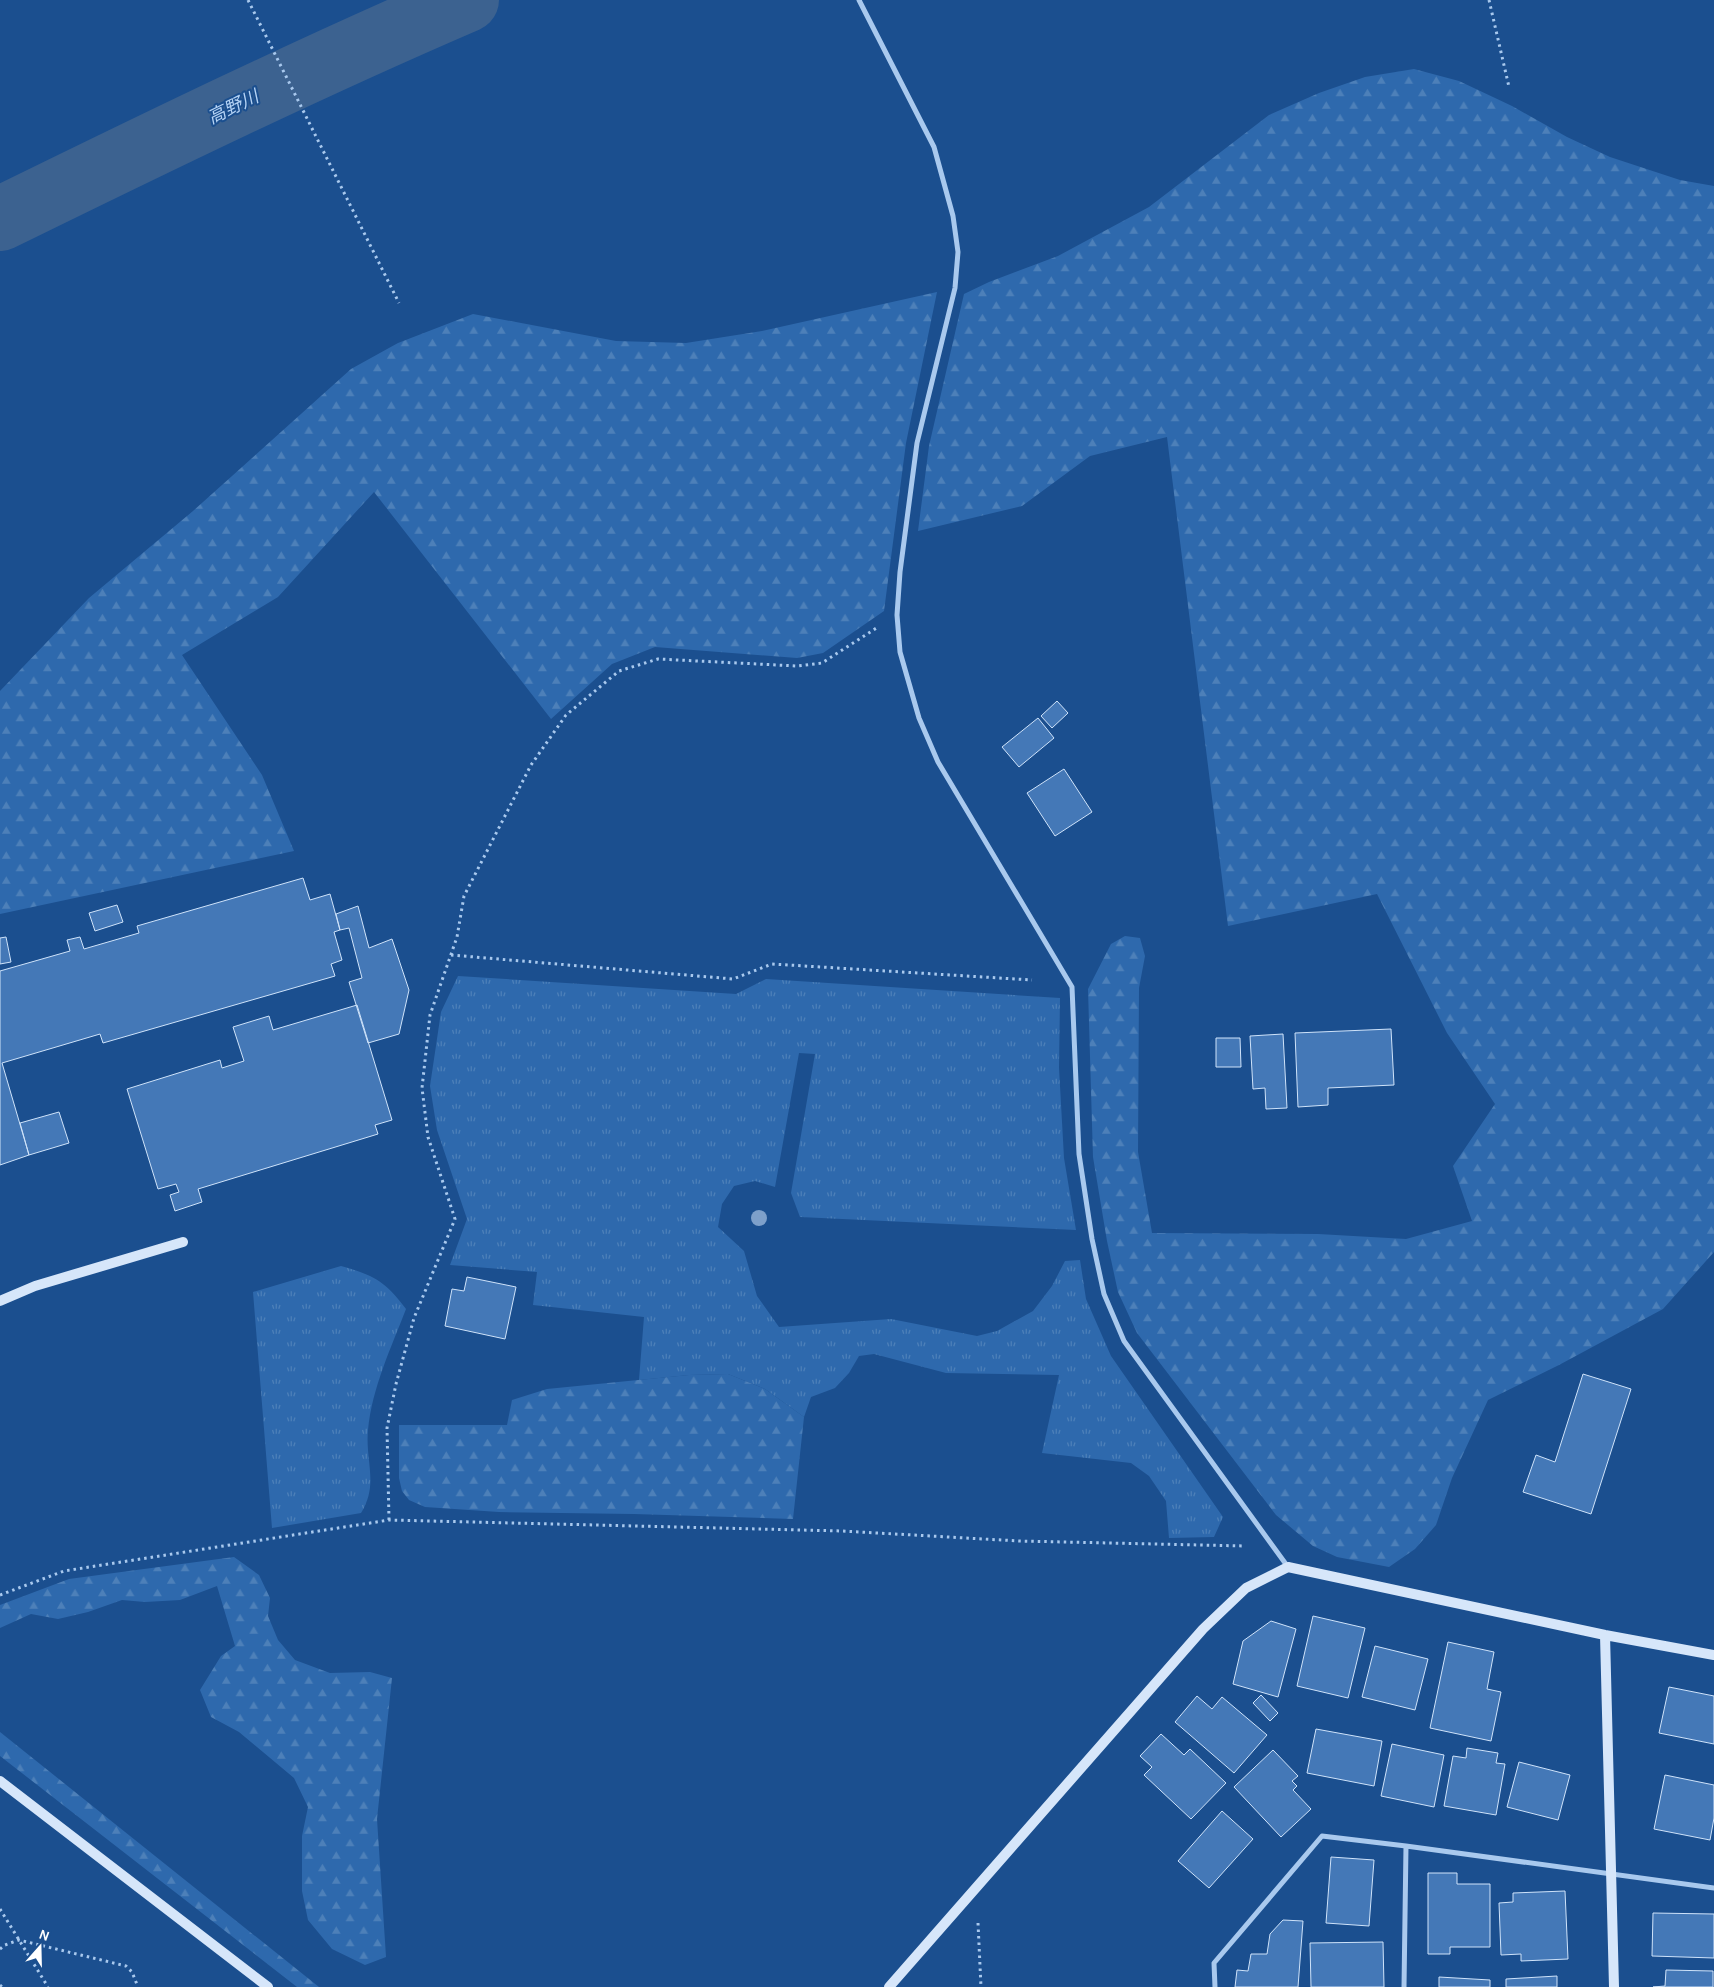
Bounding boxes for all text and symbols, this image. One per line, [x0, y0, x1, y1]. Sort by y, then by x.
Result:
water label: 高野川 [204, 84, 264, 129]
north arrow [15, 1922, 65, 1972]
text: N [37, 1926, 52, 1945]

